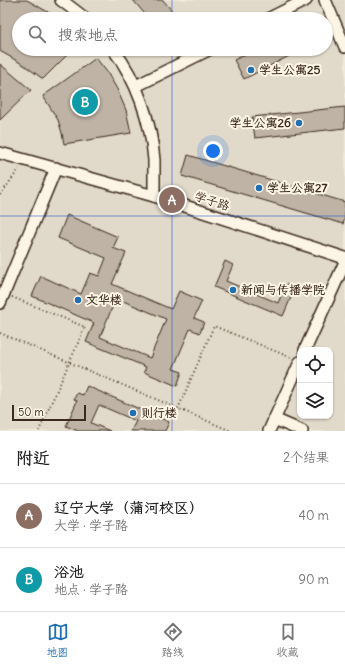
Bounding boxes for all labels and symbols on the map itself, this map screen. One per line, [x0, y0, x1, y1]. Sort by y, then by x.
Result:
place label: 学生公寓25 [259, 62, 321, 77]
marker: 学生公寓25 [246, 65, 256, 75]
pin: B [72, 87, 98, 117]
place label: 学生公寓26 [229, 115, 291, 130]
marker: 学生公寓26 [294, 118, 304, 128]
your location [203, 141, 223, 161]
place label: 学生公寓27 [267, 180, 328, 195]
marker: 学生公寓27 [254, 183, 264, 193]
pin: A [159, 185, 185, 215]
street label: 学子路 [193, 188, 232, 213]
place label: 新闻与传播学院 [241, 282, 325, 297]
marker: 新闻与传播学院 [228, 285, 238, 295]
place label: 文华楼 [86, 292, 122, 307]
marker: 文华楼 [73, 295, 83, 305]
scale bar [12, 403, 86, 422]
place label: 则行楼 [141, 405, 177, 420]
marker: 则行楼 [128, 408, 138, 418]

